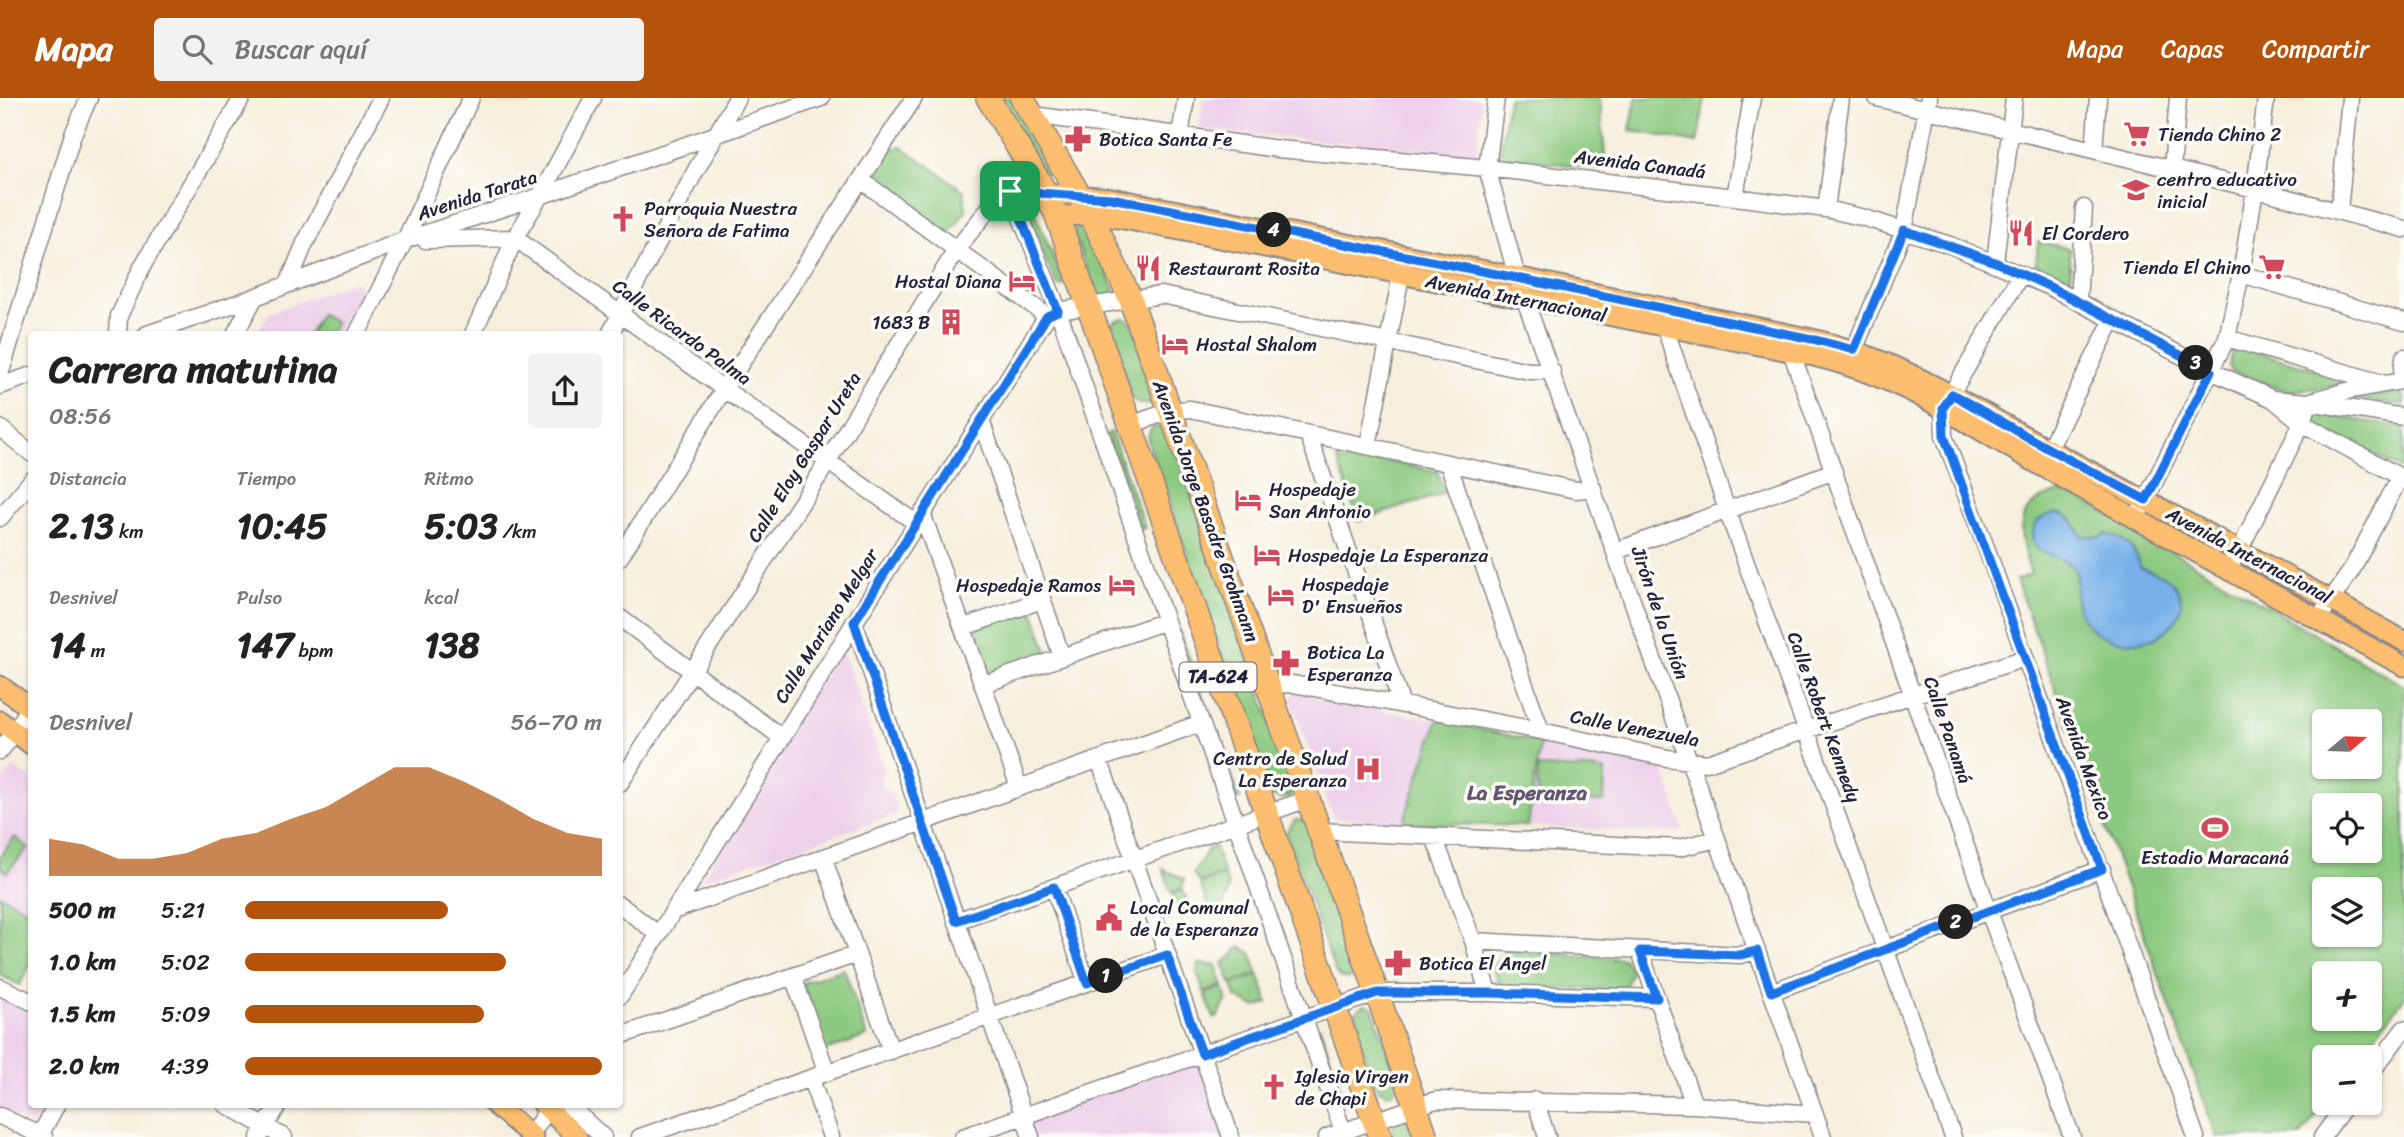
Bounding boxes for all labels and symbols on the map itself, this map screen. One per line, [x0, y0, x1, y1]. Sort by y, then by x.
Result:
place label: Tienda Chino 2 [2158, 118, 2281, 151]
supermarket icon: Tienda Chino 2 [2122, 119, 2152, 149]
place label: Botica Santa Fe [1099, 123, 1232, 156]
pharmacy icon: Botica Santa Fe [1063, 124, 1093, 154]
street label: Avenida Canadá [1572, 139, 1708, 188]
street label: Avenida Tarata [412, 160, 542, 230]
pin [980, 161, 1040, 221]
place label: centro educativo inicial [2157, 163, 2297, 218]
school or university icon: centro educativo inicial [2121, 175, 2151, 205]
place label: Parroquia Nuestra Señora de Fatima [644, 192, 797, 247]
church icon: Parroquia Nuestra Señora de Fatima [608, 204, 638, 234]
pin: 4 [1256, 212, 1292, 248]
place label: El Cordero [2042, 217, 2129, 250]
restaurant icon: El Cordero [2006, 218, 2036, 248]
place label: Tienda El Chino [2123, 251, 2251, 284]
place label: Restaurant Rosita [1169, 252, 1320, 285]
supermarket icon: Tienda El Chino [2257, 252, 2287, 282]
restaurant icon: Restaurant Rosita [1133, 253, 1163, 283]
street label: Avenida Internacional [1422, 264, 1610, 332]
place label: Hostal Diana [895, 265, 1001, 298]
hotel icon: Hostal Diana [1007, 266, 1037, 296]
street label: Calle Ricardo Palma [605, 270, 759, 394]
place label: 1683 B [872, 306, 930, 339]
building icon: 1683 B [936, 307, 966, 337]
place label: Hostal Shalom [1196, 328, 1317, 361]
hotel icon: Hostal Shalom [1160, 329, 1190, 359]
pin: 3 [2178, 345, 2214, 380]
street label: Calle Eloy Gaspar Ureta [738, 365, 870, 549]
street label: Avenida Jorge Basadre Grohmann [1143, 374, 1269, 647]
place label: Hospedaje San Antonio [1269, 473, 1371, 528]
hotel icon: Hospedaje San Antonio [1233, 485, 1263, 515]
street label: Avenida Internacional [2159, 497, 2339, 613]
place label: Hospedaje La Esperanza [1288, 539, 1488, 572]
hotel icon: Hospedaje La Esperanza [1252, 540, 1282, 570]
street label: Calle Mariano Melgar [765, 541, 888, 710]
street label: Jirón de la Unión [1621, 541, 1698, 684]
place label: Hospedaje D' Ensueños [1302, 568, 1403, 623]
place label: Hospedaje Ramos [956, 569, 1101, 602]
hotel icon: Hospedaje Ramos [1107, 570, 1137, 600]
hotel icon: Hospedaje D' Ensueños [1266, 580, 1296, 610]
street label: Calle Robert Kennedy [1778, 627, 1870, 807]
place label: Botica La Esperanza [1307, 636, 1393, 691]
pharmacy icon: Botica La Esperanza [1271, 648, 1301, 678]
road number: TA-624 [1180, 662, 1256, 692]
street label: Calle Panamá [1914, 672, 1982, 789]
street label: Avenida Mexico [2046, 690, 2122, 825]
street label: Calle Venezuela [1568, 699, 1703, 757]
north arrow [2312, 709, 2382, 779]
place label: Centro de Salud La Esperanza [1213, 742, 1349, 797]
hospital icon: Centro de Salud La Esperanza [1353, 754, 1383, 784]
district label: La Esperanza [1467, 774, 1587, 812]
sports icon: Estadio Maracaná [2200, 813, 2230, 843]
place label: Estadio Maracaná [2141, 841, 2289, 874]
place label: Local Comunal de la Esperanza [1130, 891, 1259, 946]
public building icon: Local Comunal de la Esperanza [1094, 903, 1124, 933]
pin: 2 [1938, 904, 1974, 940]
place label: Botica El Angel [1419, 947, 1547, 980]
pharmacy icon: Botica El Angel [1383, 948, 1413, 978]
pin: 1 [1088, 958, 1124, 994]
place label: Iglesia Virgen de Chapi [1294, 1060, 1409, 1115]
church icon: Iglesia Virgen de Chapi [1259, 1072, 1289, 1102]

